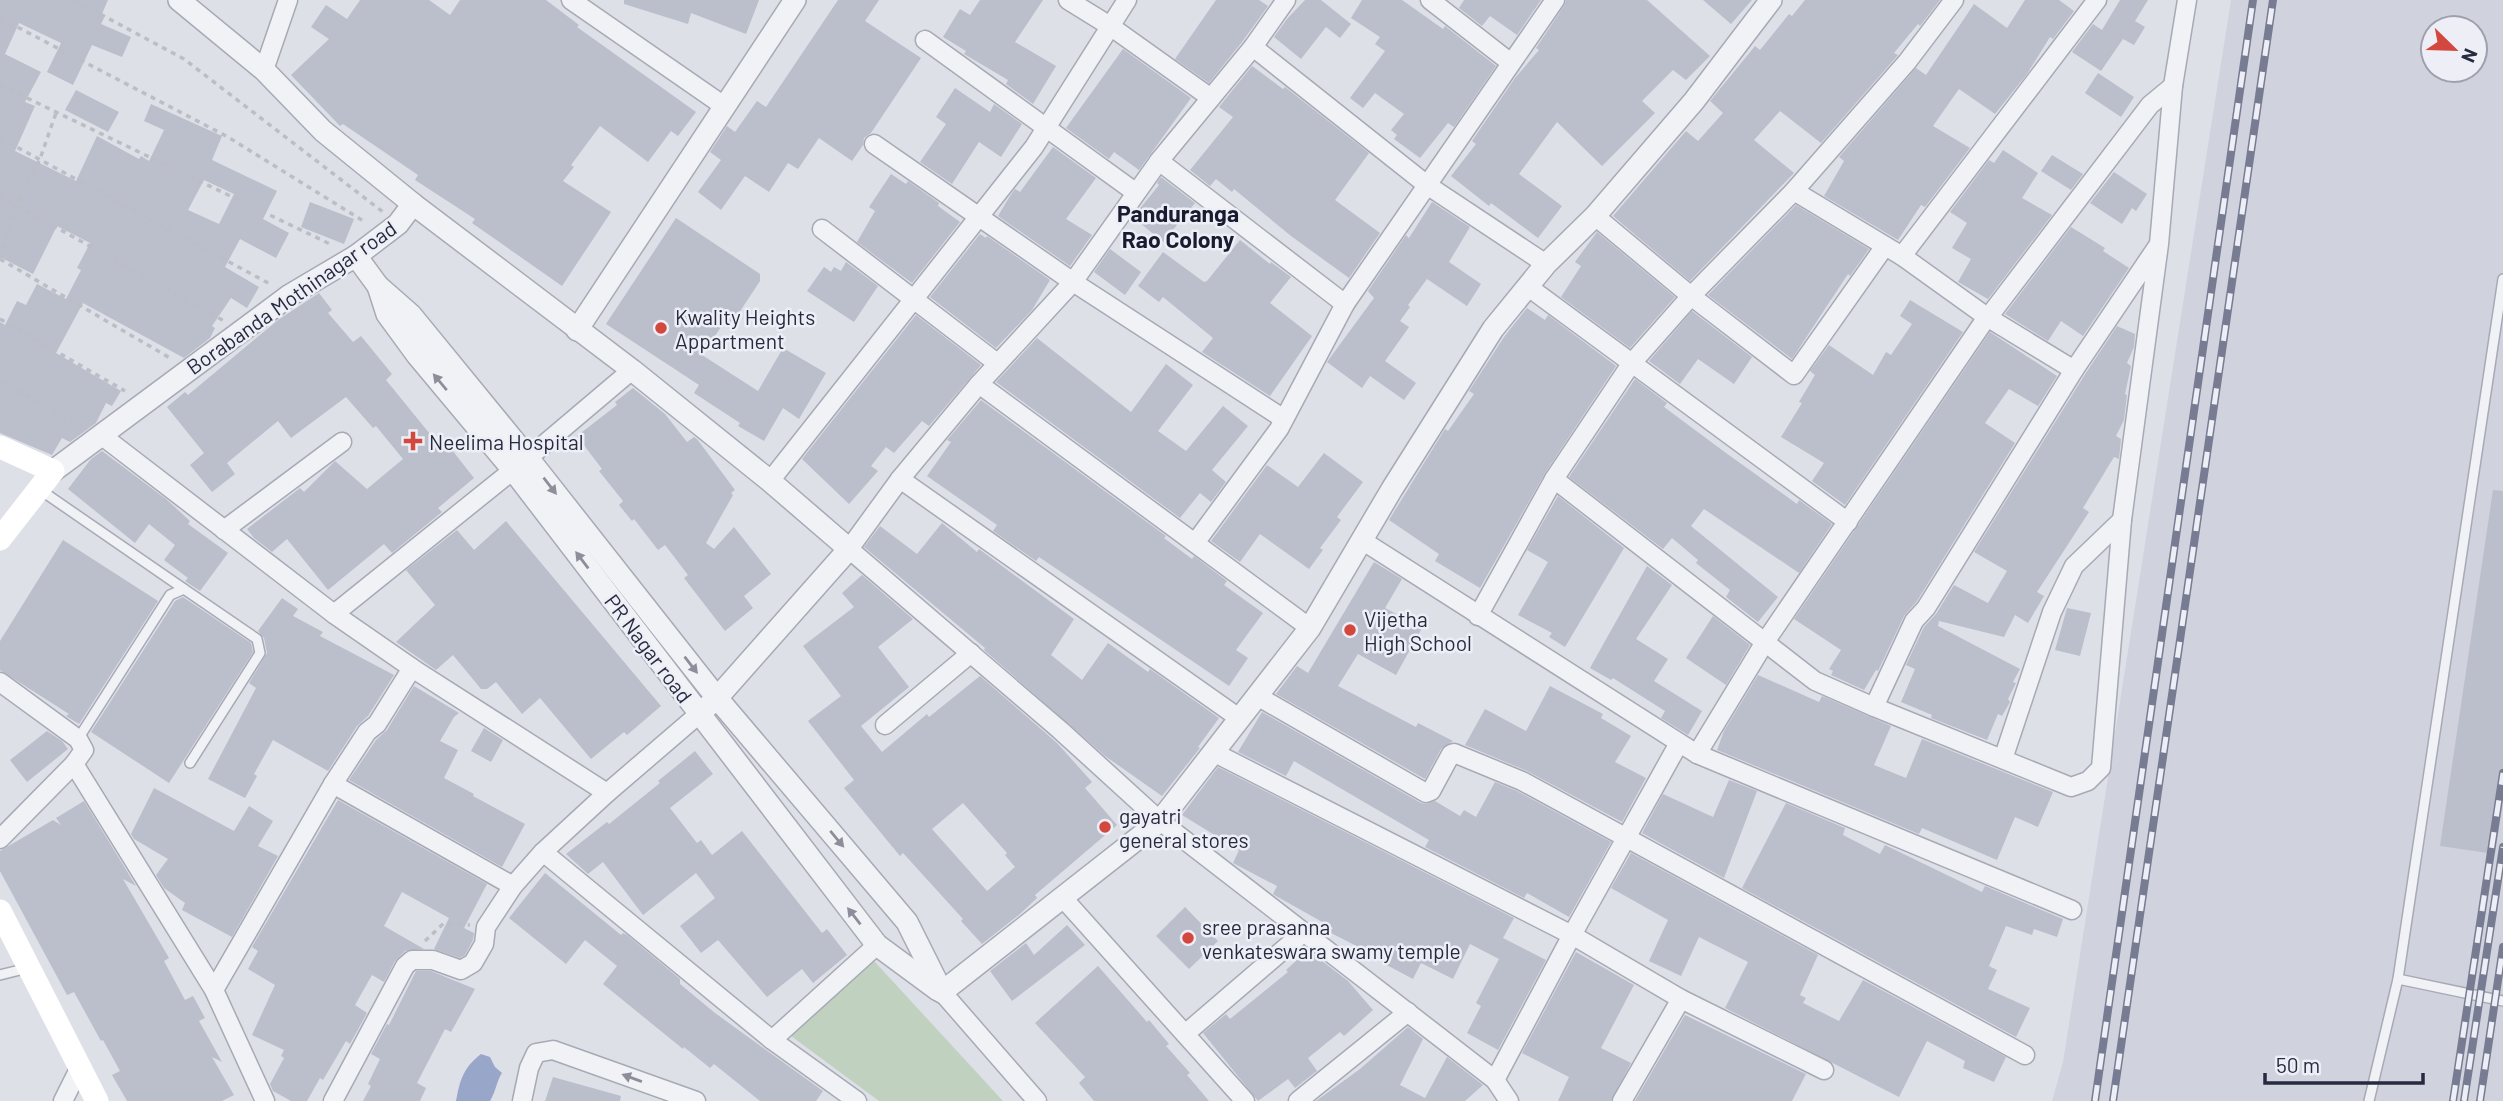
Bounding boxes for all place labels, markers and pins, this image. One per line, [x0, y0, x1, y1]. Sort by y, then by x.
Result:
place label: Kwality Heights Appartment [675, 304, 815, 353]
marker: Kwality Heights Appartment [653, 320, 669, 336]
place label: Neelima Hospital [429, 429, 584, 454]
marker: Neelima Hospital [403, 431, 423, 451]
place label: Vijetha High School [1364, 606, 1472, 655]
marker: Vijetha High School [1342, 622, 1358, 638]
place label: gayatri general stores [1119, 803, 1249, 852]
marker: gayatri general stores [1097, 819, 1113, 835]
place label: sree prasanna venkateswara swamy temple [1202, 914, 1461, 963]
marker: sree prasanna venkateswara swamy temple [1180, 930, 1196, 946]

